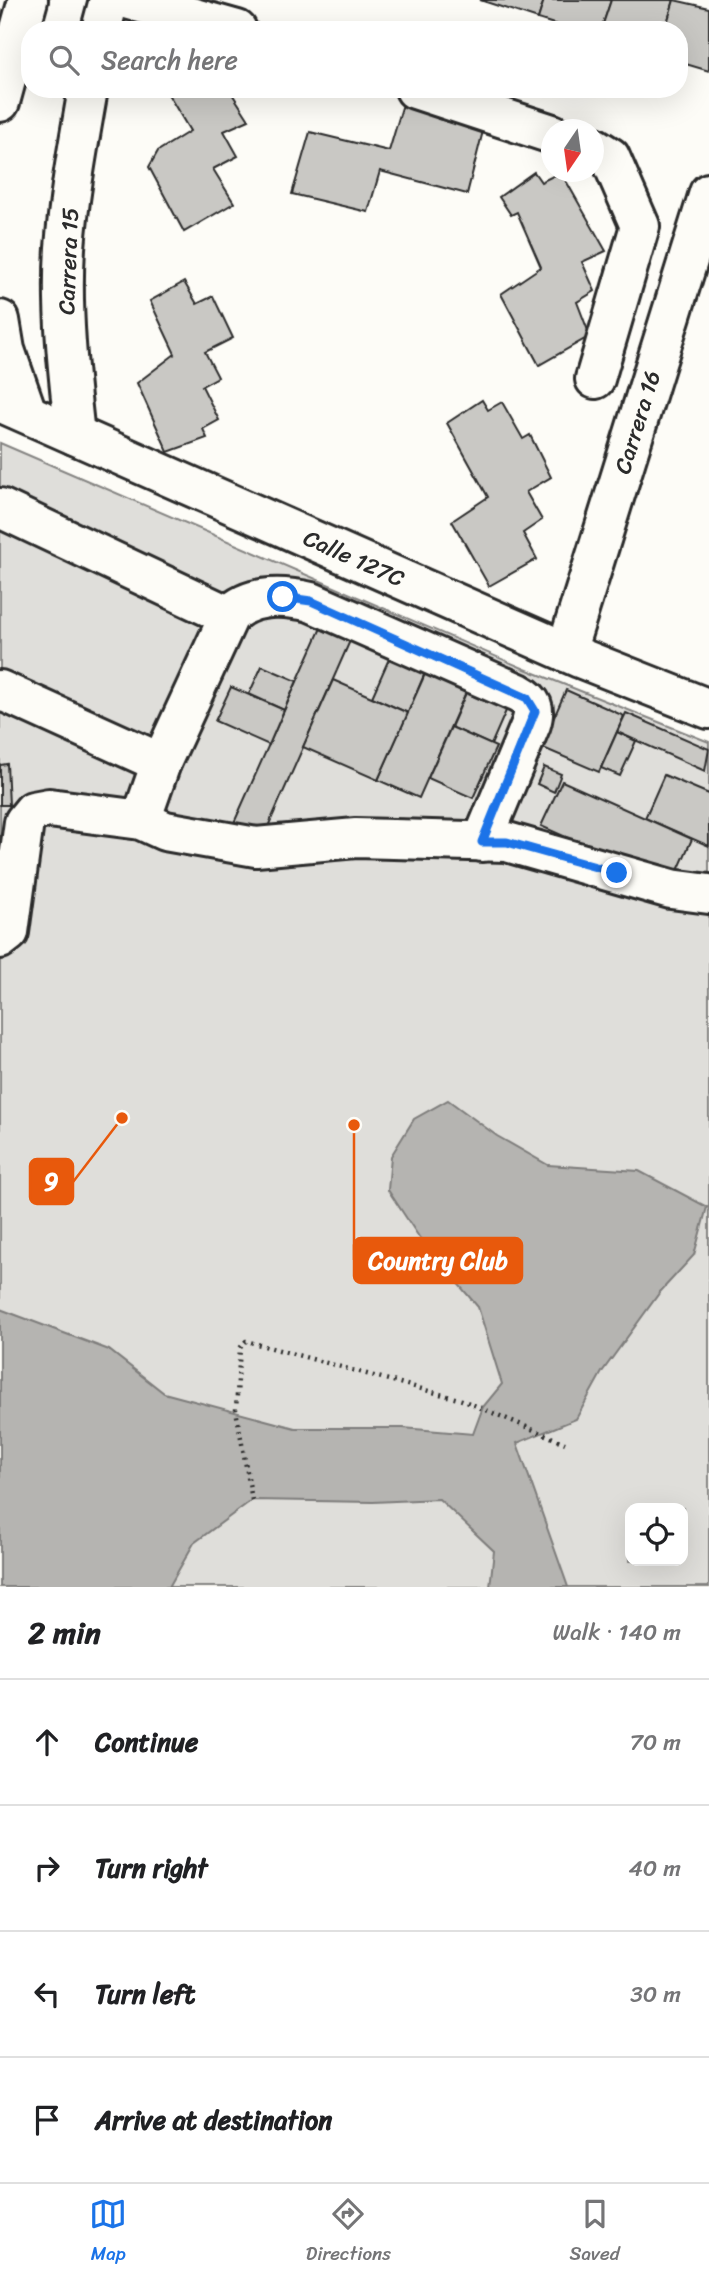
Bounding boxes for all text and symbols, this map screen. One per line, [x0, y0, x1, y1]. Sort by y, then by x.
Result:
search box [21, 21, 688, 98]
text: Search here [101, 37, 238, 83]
icon: search [45, 41, 83, 79]
north arrow [541, 119, 604, 182]
street label: Carrera 15 [46, 207, 91, 315]
street label: Carrera 16 [602, 365, 673, 479]
street label: Calle 127C [296, 518, 412, 599]
route start [267, 581, 298, 612]
route end [601, 857, 632, 888]
callout: 9 [30, 1159, 73, 1204]
text: 9 [44, 1161, 59, 1203]
callout: Country Club [354, 1238, 522, 1283]
text: Country Club [367, 1240, 508, 1282]
map controls [625, 1503, 688, 1566]
button: locate [625, 1503, 688, 1566]
text: 2 min [28, 1606, 101, 1660]
text: Walk · 140 m [552, 1612, 681, 1653]
text: Continue [95, 1719, 198, 1765]
text: 70 m [630, 1722, 681, 1763]
icon: ahead [28, 1723, 66, 1761]
text: Turn right [95, 1845, 208, 1891]
text: 40 m [628, 1848, 681, 1889]
icon: right [28, 1849, 66, 1887]
text: Turn left [95, 1971, 195, 2017]
text: 30 m [630, 1974, 681, 2015]
icon: left [28, 1975, 66, 2013]
text: Arrive at destination [95, 2097, 332, 2143]
icon: arrive [28, 2101, 66, 2139]
tab: Map [89, 2195, 127, 2270]
tab: Directions [306, 2195, 391, 2270]
tab: Saved [570, 2195, 620, 2270]

